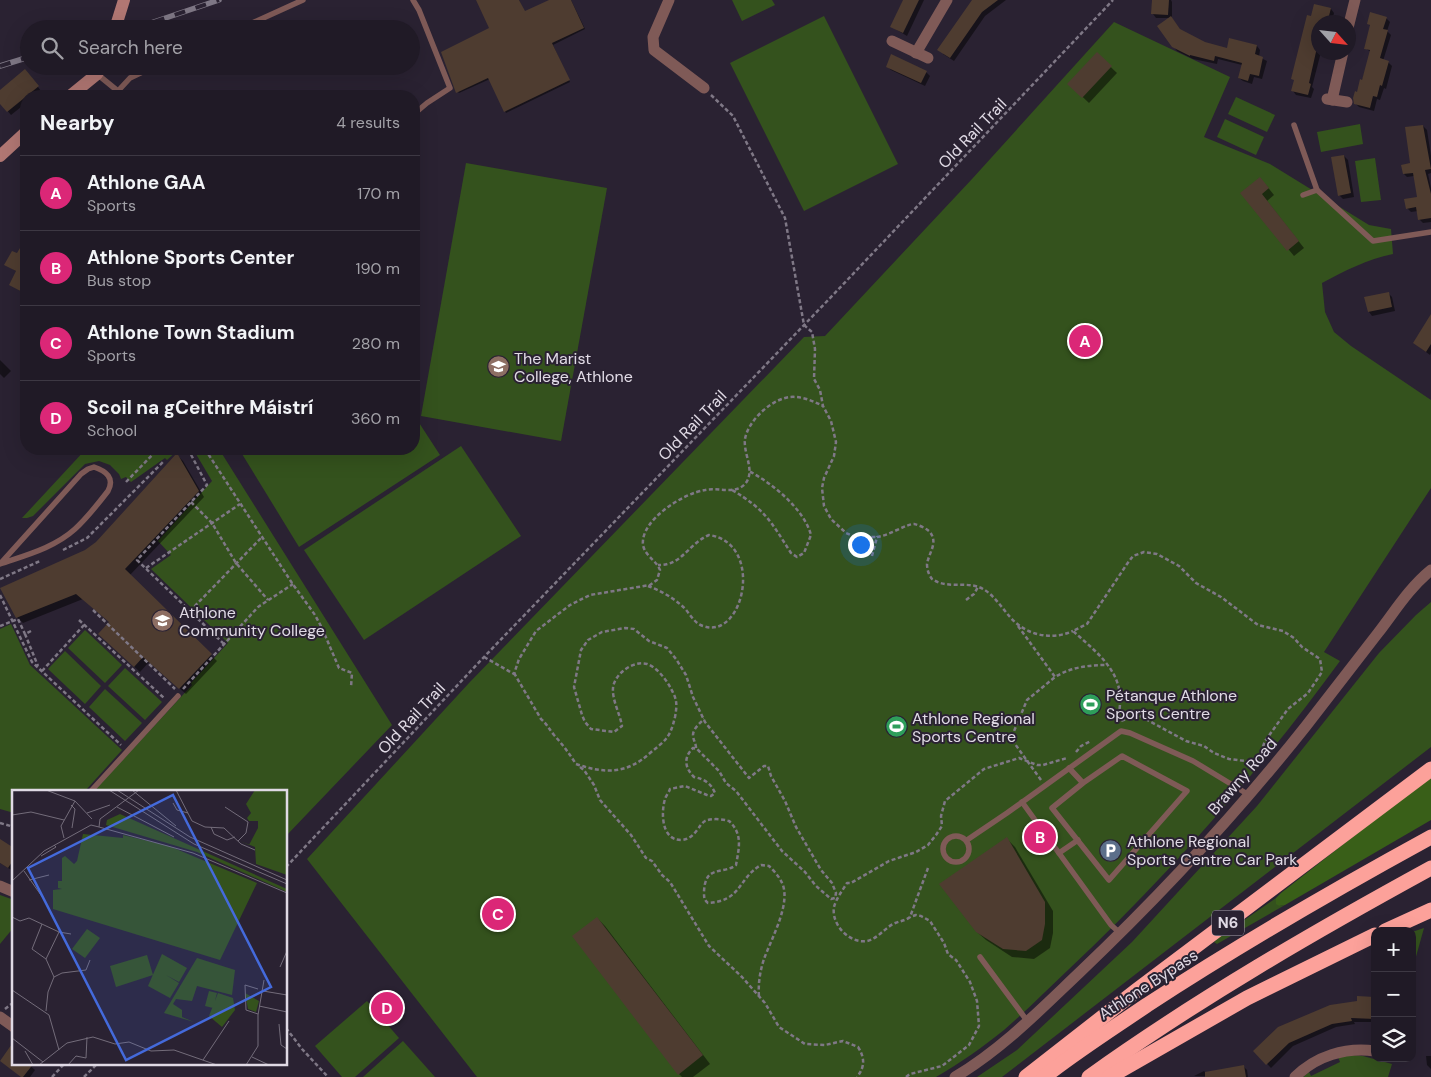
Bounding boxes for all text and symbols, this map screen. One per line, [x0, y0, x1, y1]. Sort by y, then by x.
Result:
north arrow [1311, 15, 1356, 60]
search box [20, 20, 420, 75]
icon: search [38, 34, 66, 62]
text: Search here [78, 35, 183, 60]
street label: Old Rail Trail [934, 94, 1011, 173]
text: Nearby [40, 109, 114, 137]
text: 4 results [336, 112, 400, 133]
text: Athlone GAA [87, 170, 206, 195]
text: A [50, 183, 62, 204]
text: 170 m [357, 183, 400, 204]
text: Sports [87, 195, 136, 216]
text: Athlone Sports Center [87, 245, 294, 270]
text: B [51, 258, 61, 279]
text: 190 m [356, 258, 400, 279]
text: Bus stop [87, 270, 151, 291]
text: Athlone Town Stadium [87, 320, 295, 345]
pin: A [1069, 322, 1101, 360]
text: C [50, 333, 62, 354]
text: 280 m [352, 333, 400, 354]
text: Sports [87, 345, 136, 366]
place label: The Marist College, Athlone [514, 348, 633, 387]
school or university icon: The Marist College, Athlone [486, 355, 510, 379]
street label: Old Rail Trail [654, 386, 731, 465]
text: Scoil na gCeithre Máistrí [87, 395, 313, 420]
text: D [50, 408, 62, 429]
text: 360 m [351, 408, 400, 429]
text: School [87, 420, 137, 441]
your location [848, 532, 874, 558]
place label: Athlone Community College [179, 602, 325, 641]
school or university icon: Athlone Community College [151, 609, 175, 633]
street label: Old Rail Trail [373, 678, 450, 758]
place label: Pétanque Athlone Sports Centre [1106, 685, 1237, 724]
sports icon: Pétanque Athlone Sports Centre [1078, 692, 1102, 716]
place label: Athlone Regional Sports Centre [912, 708, 1035, 747]
sports icon: Athlone Regional Sports Centre [884, 715, 908, 739]
street label: Brawny Road [1203, 733, 1282, 819]
inset map [12, 790, 288, 1064]
pin: B [1024, 818, 1056, 856]
place label: Athlone Regional Sports Centre Car Park [1127, 831, 1297, 870]
parking icon: Athlone Regional Sports Centre Car Park [1099, 838, 1123, 862]
pin: C [482, 895, 514, 933]
road number: N6 [1212, 910, 1244, 936]
map controls [1371, 927, 1416, 1062]
button: + [1371, 927, 1416, 972]
street label: Athlone Bypass [1095, 944, 1202, 1024]
button: − [1371, 972, 1416, 1017]
pin: D [371, 989, 403, 1027]
button: layers [1371, 1017, 1416, 1062]

